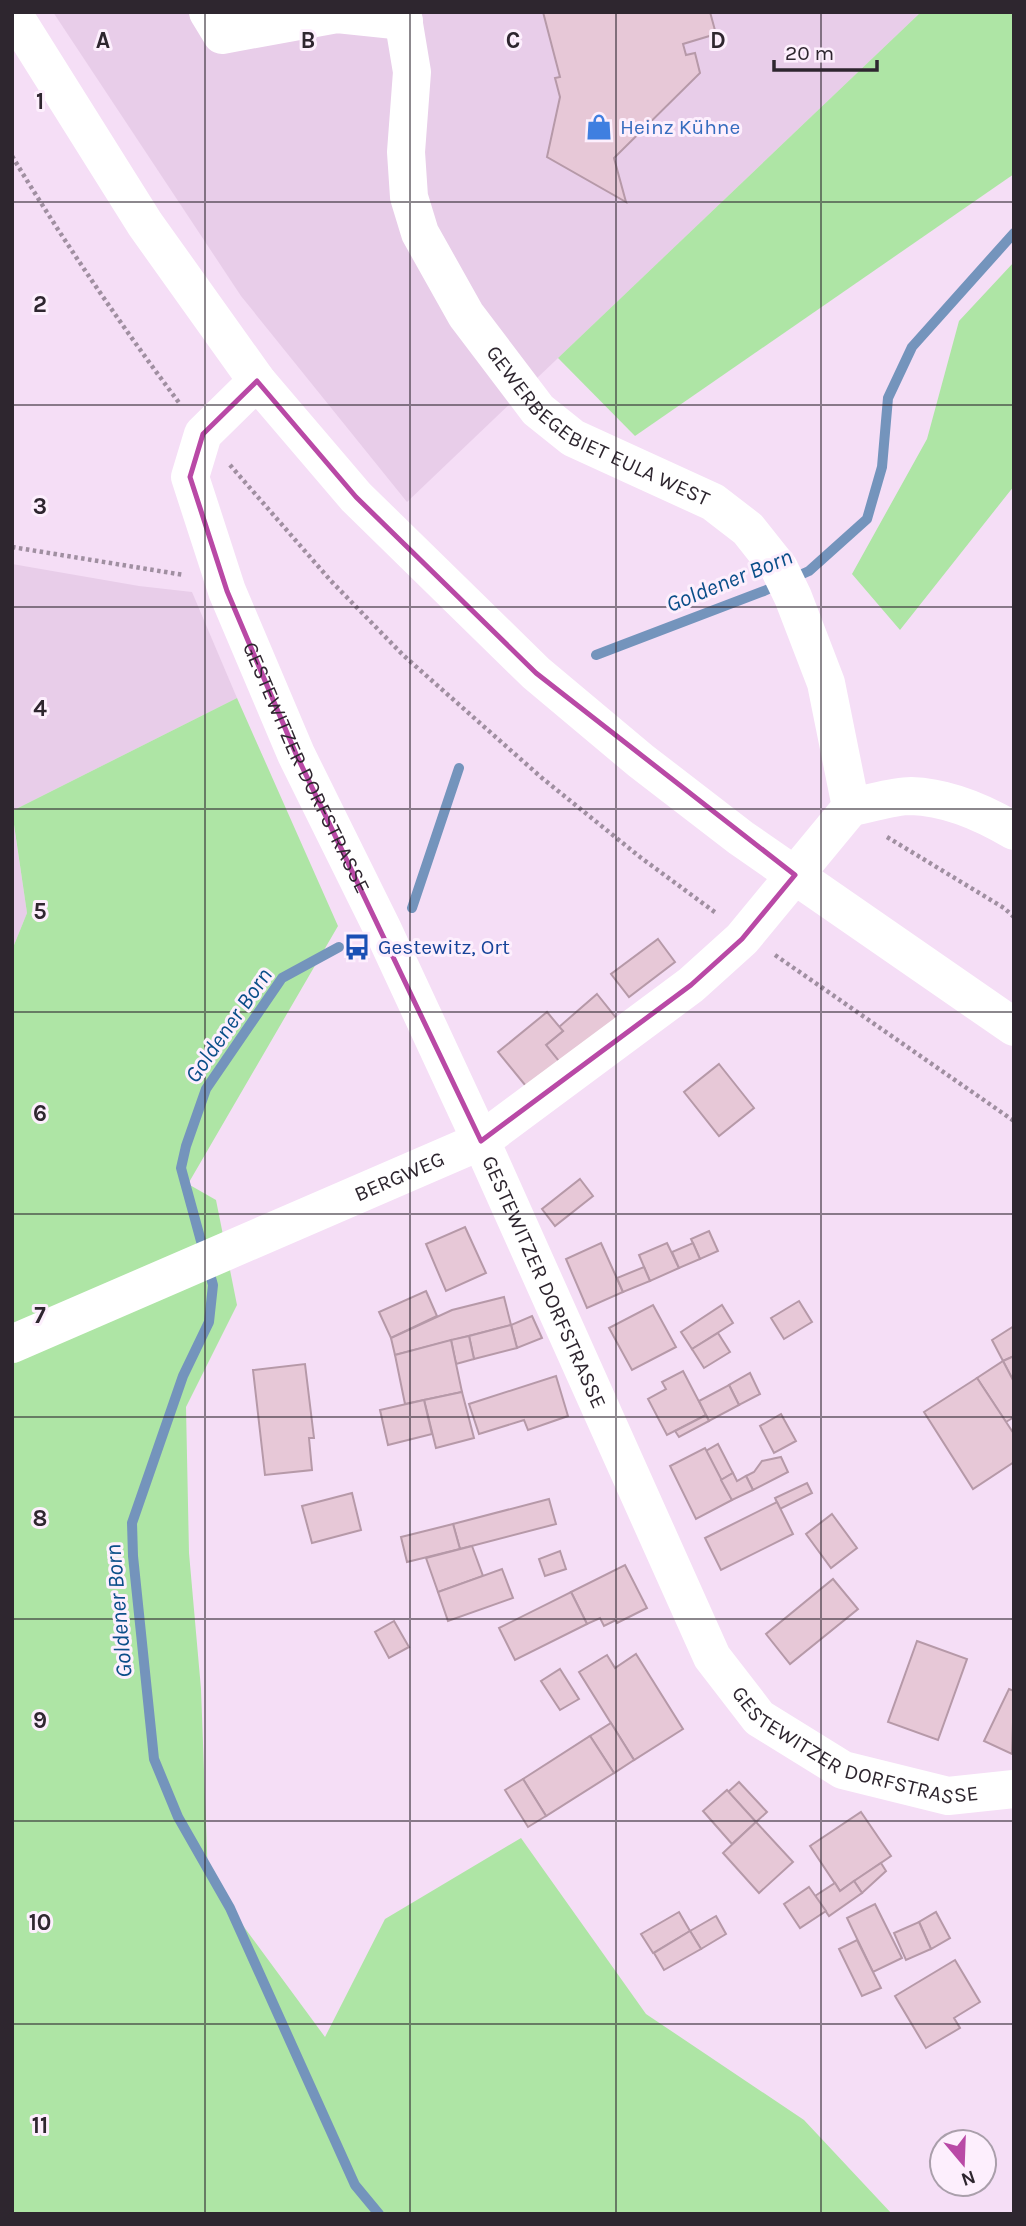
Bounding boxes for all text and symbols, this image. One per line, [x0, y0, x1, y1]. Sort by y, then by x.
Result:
text: A [96, 27, 110, 54]
text: B [301, 27, 315, 54]
text: C [506, 27, 520, 54]
text: D [710, 27, 726, 54]
scale bar [774, 28, 877, 72]
text: 20 m [785, 41, 834, 65]
text: 1 [36, 88, 44, 115]
shop icon: Heinz Kühne [584, 112, 614, 142]
place label: Heinz Kühne [620, 115, 740, 139]
text: 2 [33, 291, 47, 318]
street label: GEWERBEGEBIET EULA WEST [481, 341, 714, 511]
text: 3 [33, 493, 47, 520]
water label: Goldener Born [662, 543, 796, 618]
street label: GESTEWITZER DORFSTRASSE [238, 638, 375, 897]
text: 4 [33, 695, 47, 722]
text: 5 [33, 898, 47, 925]
bus stop icon: Gestewitz, Ort [342, 932, 372, 962]
place label: Gestewitz, Ort [378, 935, 510, 959]
water label: Goldener Born [179, 963, 278, 1088]
text: 6 [33, 1100, 47, 1127]
street label: BERGWEG [351, 1146, 448, 1206]
street label: GESTEWITZER DORFSTRASSE [477, 1152, 611, 1412]
text: 7 [34, 1302, 46, 1329]
text: 8 [33, 1505, 47, 1532]
water label: Goldener Born [99, 1543, 138, 1679]
street label: GESTEWITZER DORFSTRASSE [727, 1681, 980, 1809]
text: 9 [33, 1707, 47, 1734]
text: 10 [29, 1909, 51, 1936]
text: 11 [32, 2112, 48, 2139]
north arrow [928, 2128, 998, 2198]
text: N [958, 2166, 978, 2191]

